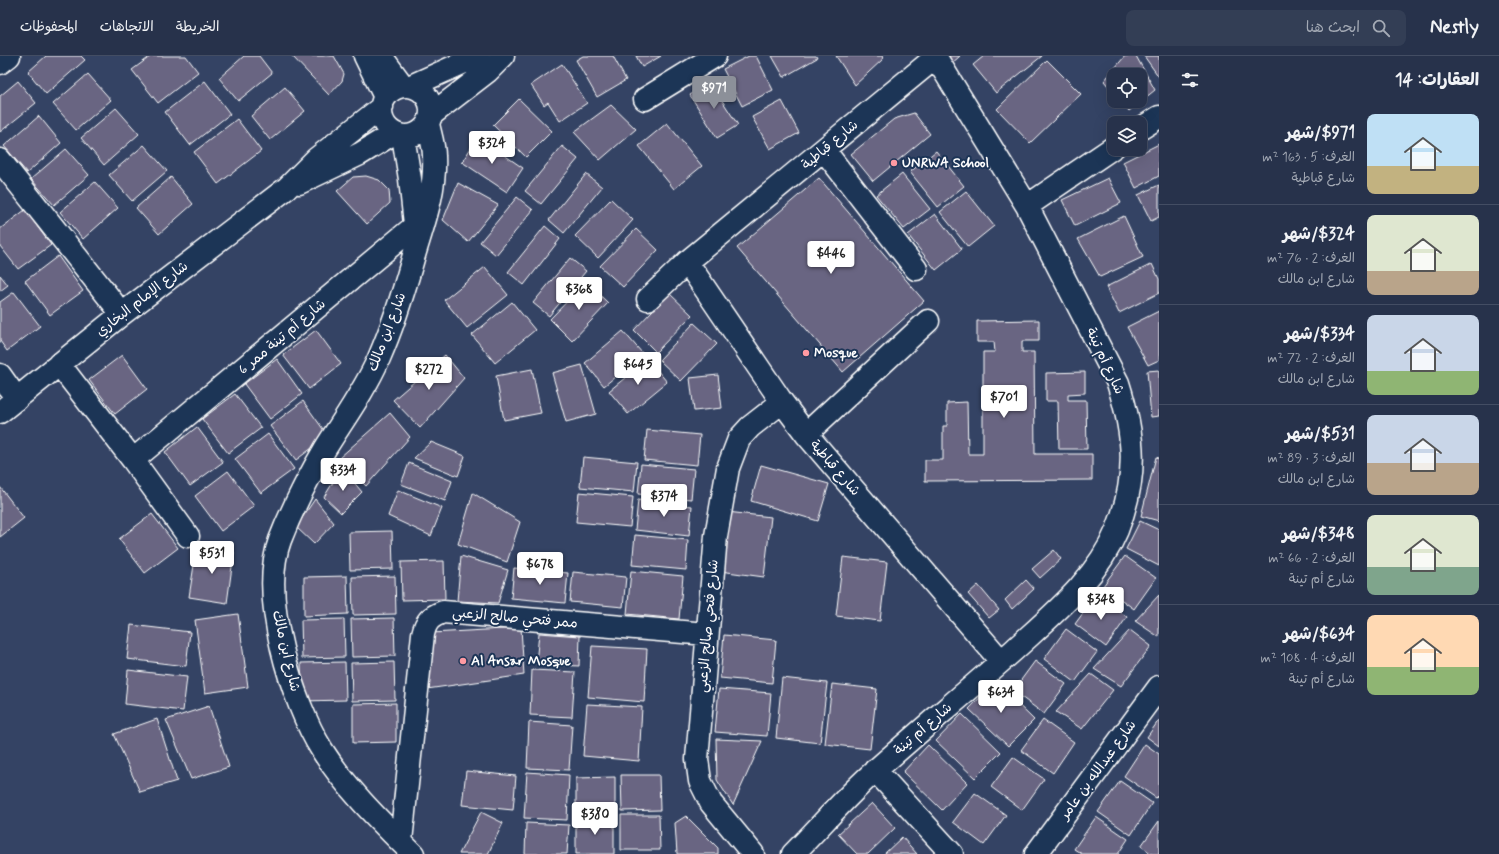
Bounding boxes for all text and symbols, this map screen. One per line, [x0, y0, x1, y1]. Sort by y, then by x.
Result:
search box [1126, 10, 1406, 46]
text: Nestly [1430, 15, 1479, 40]
icon: search [1370, 17, 1392, 39]
text: المحفوظات [20, 18, 78, 36]
text: الاتجاهات [100, 18, 154, 36]
text: الخريطة [176, 18, 219, 36]
text: ابحث هنا [1306, 18, 1360, 38]
map controls [1107, 68, 1147, 156]
button: locate [1107, 68, 1147, 108]
icon: filters [1179, 69, 1201, 91]
text: العقارات: 14 [1395, 69, 1479, 91]
pin: $971 [690, 76, 738, 110]
text: $971 [701, 80, 727, 97]
street label: شارع قباطية [798, 116, 862, 174]
button: layers [1107, 116, 1147, 156]
text: $971/شهر [1286, 122, 1355, 144]
icon: home [1399, 130, 1447, 178]
pin: $324 [468, 131, 516, 165]
text: $324 [478, 135, 506, 152]
text: الغرف: 5 · 163 m² [1262, 149, 1355, 166]
place label: UNRWA School [902, 154, 989, 172]
marker: UNRWA School [889, 158, 899, 168]
text: شارع قباطية [1291, 170, 1355, 187]
text: $324/شهر [1283, 223, 1355, 245]
icon: home [1399, 231, 1447, 279]
pin: $446 [807, 241, 855, 275]
text: $446 [816, 245, 846, 262]
text: الغرف: 2 · 76 m² [1267, 250, 1355, 267]
street label: شارع الإمام البخاري [92, 257, 192, 341]
text: شارع ابن مالك [1278, 271, 1355, 288]
pin: $368 [555, 277, 603, 311]
text: $368 [565, 281, 593, 298]
street label: شارع ابن مالك [364, 290, 410, 374]
street label: شارع أم تينة ممر 6 [235, 295, 330, 380]
text: $334/شهر [1284, 323, 1355, 345]
street label: شارع أم تينة [1081, 325, 1128, 398]
icon: home [1399, 331, 1447, 379]
place label: Mosque [814, 344, 858, 362]
marker: Mosque [801, 348, 811, 358]
text: الغرف: 2 · 72 m² [1267, 350, 1355, 367]
pin: $645 [614, 352, 662, 386]
text: $645 [623, 356, 653, 373]
pin: $272 [405, 357, 453, 391]
text: $272 [415, 361, 443, 378]
text: شارع ابن مالك [1278, 371, 1355, 388]
pin: $701 [980, 385, 1028, 419]
text: $701 [990, 389, 1018, 406]
text: $531/شهر [1285, 423, 1355, 445]
icon: home [1399, 431, 1447, 479]
street label: شارع قباطية [806, 436, 864, 500]
text: الغرف: 3 · 89 m² [1267, 450, 1355, 467]
pin: $334 [319, 458, 367, 492]
text: $334 [330, 462, 356, 479]
text: شارع ابن مالك [1278, 471, 1355, 488]
pin: $374 [640, 484, 688, 518]
text: $374 [650, 488, 678, 505]
text: $348/شهر [1282, 523, 1355, 545]
icon: home [1399, 531, 1447, 579]
pin: $531 [188, 541, 236, 575]
text: $531 [199, 545, 225, 562]
text: الغرف: 2 · 66 m² [1268, 550, 1355, 567]
pin: $678 [516, 552, 564, 586]
text: $678 [526, 556, 554, 573]
street label: شارع فتحي صالح الزعبي [693, 559, 726, 694]
text: شارع أم تينة [1289, 571, 1355, 588]
pin: $348 [1077, 587, 1125, 621]
text: $348 [1087, 591, 1115, 608]
street label: ممر فتحي صالح الزعبي [451, 604, 579, 635]
street label: شارع ابن مالك [268, 608, 304, 694]
text: $634/شهر [1283, 623, 1355, 645]
icon: home [1399, 631, 1447, 679]
text: الغرف: 4 · 108 m² [1261, 650, 1355, 667]
place label: Al Ansar Mosque [471, 652, 571, 670]
marker: Al Ansar Mosque [458, 656, 468, 666]
text: شارع أم تينة [1289, 671, 1355, 688]
pin: $634 [977, 680, 1025, 714]
text: $634 [987, 684, 1015, 701]
street label: شارع أم تينة [890, 699, 957, 760]
street label: شارع عبدالله بن عامر [1055, 716, 1140, 824]
pin: $380 [571, 802, 619, 836]
text: $380 [581, 806, 609, 823]

